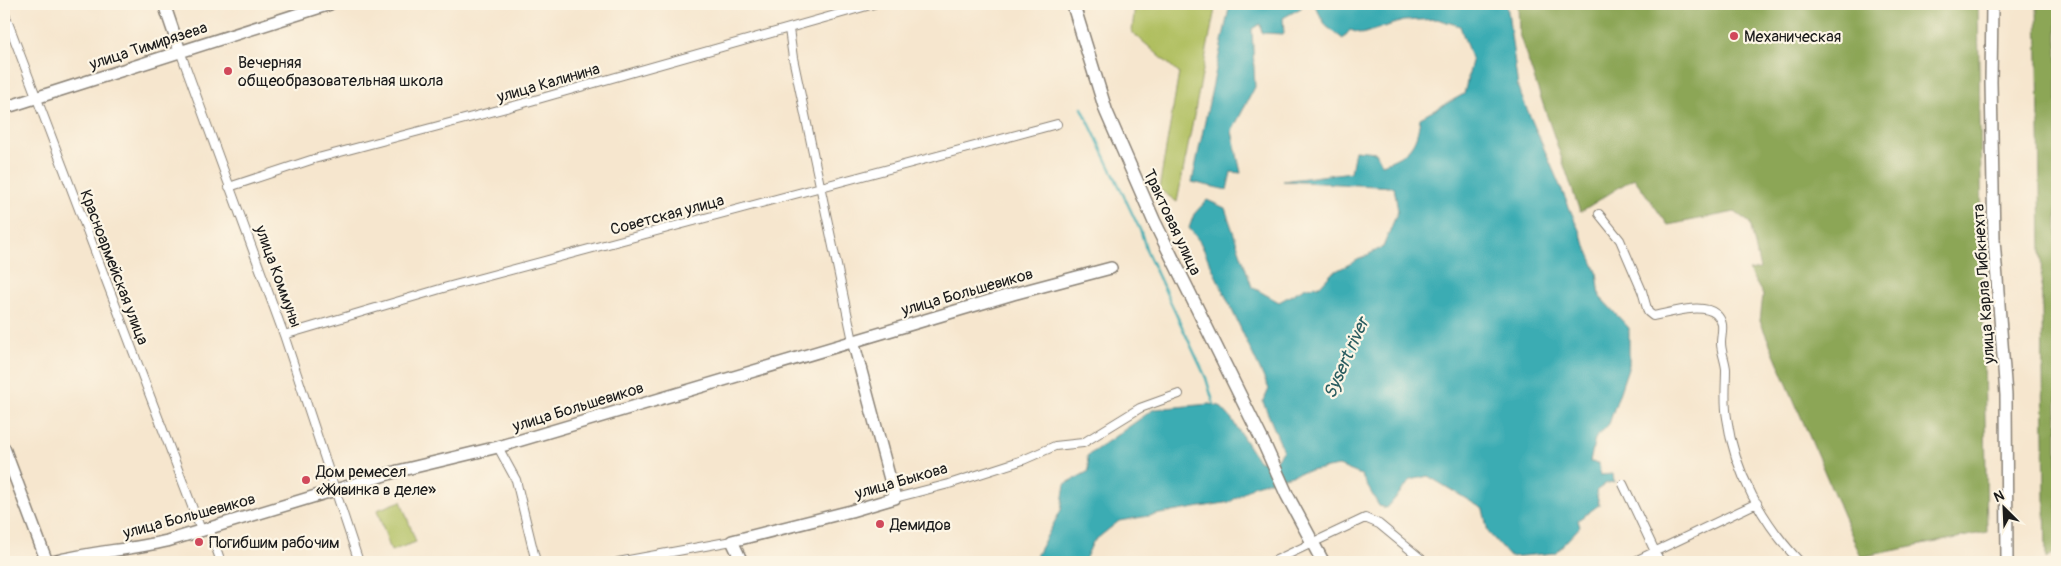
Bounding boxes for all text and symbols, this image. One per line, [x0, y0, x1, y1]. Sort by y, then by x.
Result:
street label: улица Тимирязева [86, 17, 210, 75]
place label: Механическая [1744, 27, 1841, 47]
marker: Механическая [1728, 30, 1740, 42]
place label: Вечерняя общеобразовательная школа [238, 53, 443, 91]
street label: улица Калинина [494, 59, 602, 107]
marker: Вечерняя общеобразовательная школа [222, 65, 234, 77]
street label: Трактовая улица [1139, 166, 1205, 279]
street label: Красноармейская улица [75, 187, 153, 348]
street label: Советская улица [608, 190, 726, 240]
street label: улица Карла Либкнехта [1968, 203, 2000, 366]
street label: улица Коммуны [250, 222, 306, 330]
street label: улица Большевиков [898, 264, 1036, 321]
water label: Sysert river [1318, 312, 1376, 402]
street label: улица Большевиков [509, 377, 646, 437]
street label: улица Быкова [852, 458, 950, 504]
place label: Дом ремесел «Живинка в деле» [315, 462, 436, 500]
marker: Дом ремесел «Живинка в деле» [300, 474, 312, 486]
north arrow [1978, 484, 2028, 534]
text: N [1991, 487, 2007, 506]
street label: улица Большевиков [120, 489, 258, 544]
place label: Демидов [889, 515, 951, 535]
marker: Демидов [874, 518, 886, 530]
place label: Погибшим рабочим [209, 533, 339, 553]
marker: Погибшим рабочим [193, 536, 205, 548]

